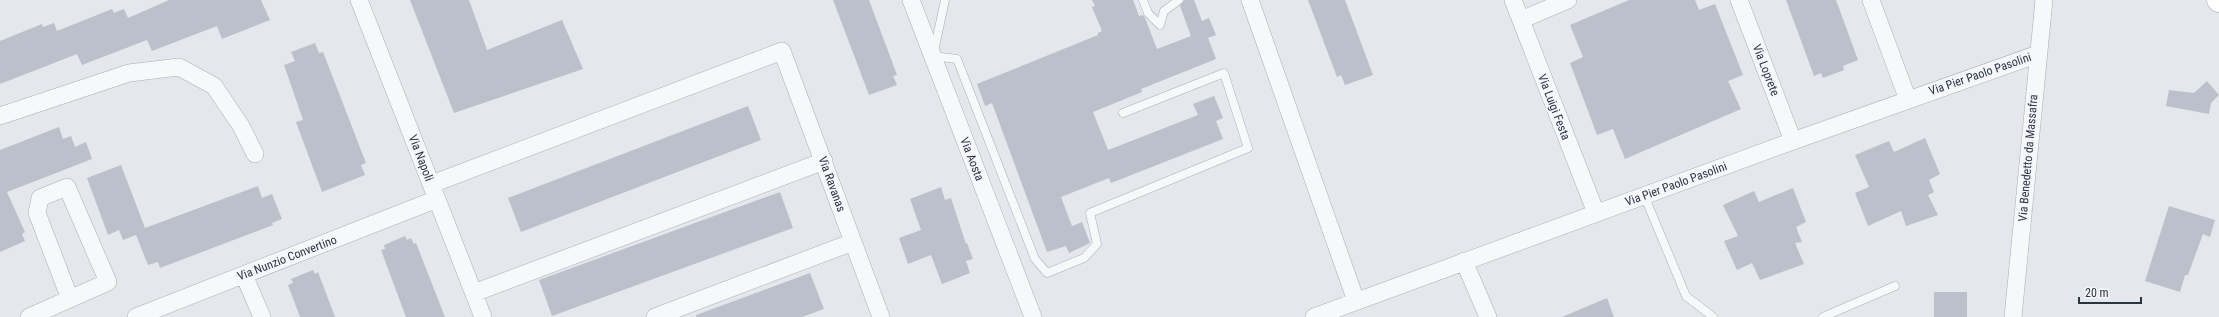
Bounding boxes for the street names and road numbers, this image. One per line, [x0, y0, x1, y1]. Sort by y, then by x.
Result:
street label: Via Loprete [1750, 42, 1782, 98]
street label: Via Pier Paolo Pasolini [1927, 50, 2033, 98]
street label: Via Luigi Festa [1535, 72, 1573, 142]
street label: Via Benedetto da Massafra [2015, 93, 2041, 222]
street label: Via Napoli [406, 133, 436, 183]
street label: Via Aosta [957, 135, 987, 183]
street label: Via Ravanas [816, 154, 848, 214]
street label: Via Pier Paolo Pasolini [1623, 159, 1729, 209]
street label: Via Nunzio Convertino [235, 233, 339, 283]

